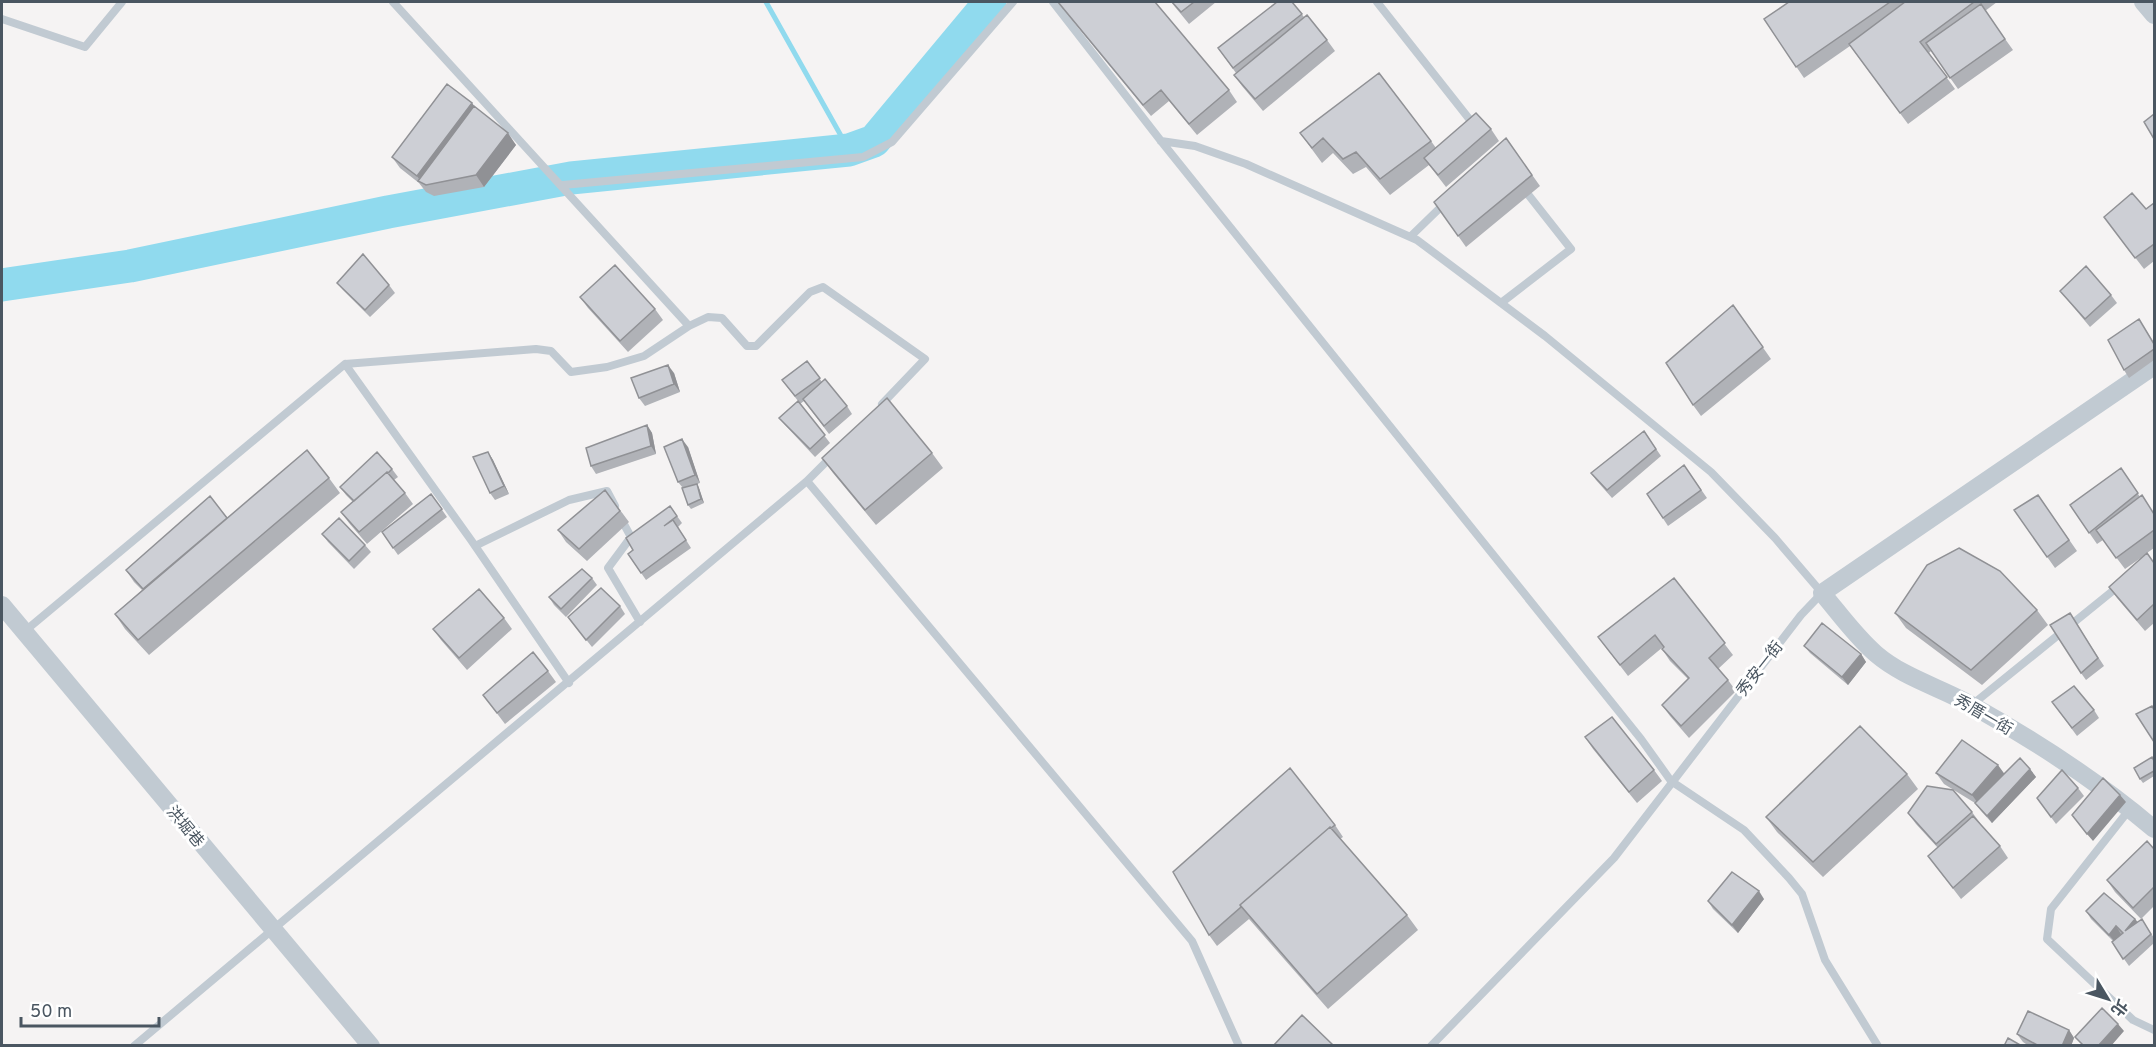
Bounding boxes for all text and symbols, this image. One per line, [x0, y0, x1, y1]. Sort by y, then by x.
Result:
street label: 秀安一街 [1733, 638, 1788, 701]
street label: 秀厝一街 [1950, 691, 2016, 740]
street label: 洪堀巷 [161, 802, 208, 852]
north arrow [2078, 969, 2138, 1029]
scale bar [21, 990, 159, 1028]
text: 北 [2105, 995, 2131, 1019]
text: 50 m [30, 1001, 72, 1024]

